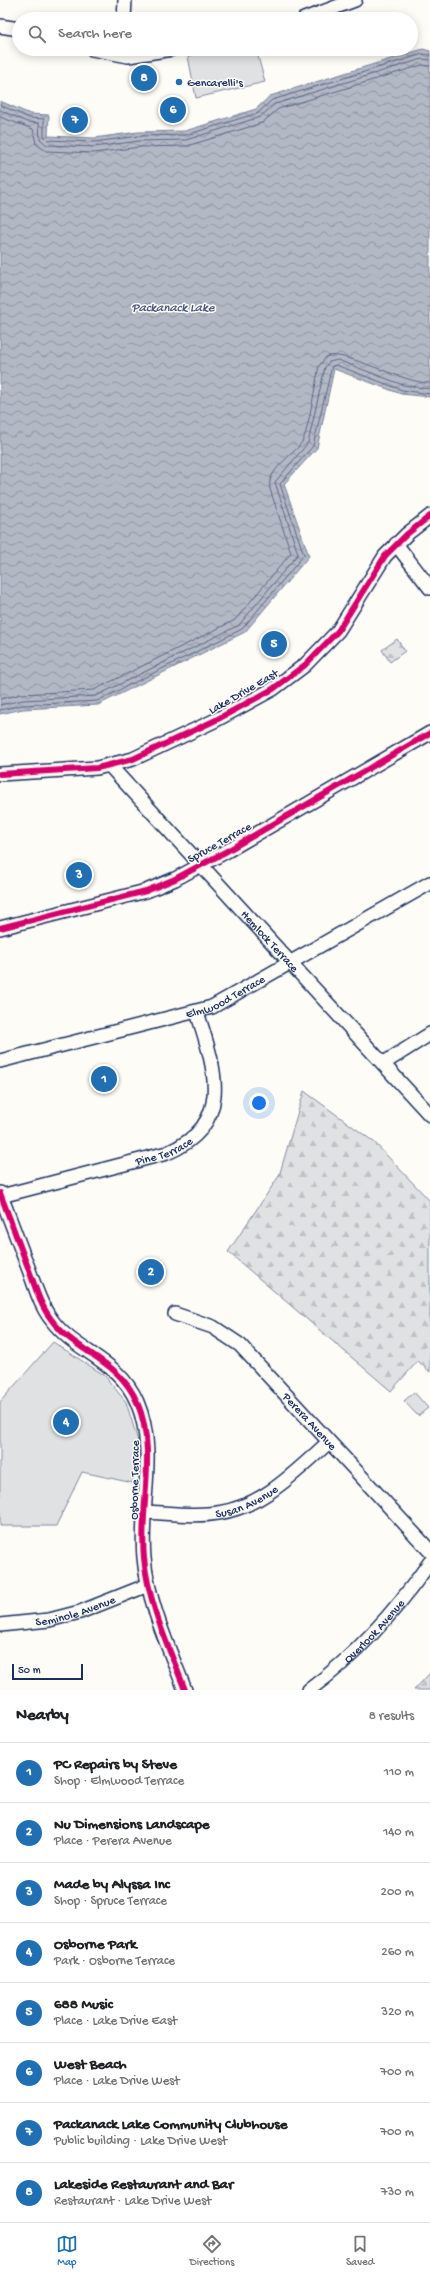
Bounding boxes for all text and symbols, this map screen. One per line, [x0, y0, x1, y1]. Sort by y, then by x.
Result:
search box [12, 12, 418, 56]
icon: search [26, 23, 48, 45]
text: Search here [58, 25, 132, 43]
pin: 8 [131, 63, 157, 93]
marker: Gencarelli's [174, 77, 184, 87]
place label: Gencarelli's [187, 77, 244, 91]
pin: 6 [160, 95, 186, 125]
pin: 7 [62, 105, 88, 135]
water label: Packanack Lake [132, 301, 216, 316]
pin: 5 [261, 629, 287, 659]
street label: Lake Drive East [207, 667, 282, 718]
street label: Spruce Terrace [186, 820, 255, 867]
pin: 3 [66, 860, 92, 890]
street label: Hemlock Terrace [237, 908, 301, 976]
street label: Elmwood Terrace [185, 973, 269, 1022]
pin: 1 [91, 1064, 117, 1094]
your location [249, 1093, 269, 1113]
street label: Pine Terrace [133, 1135, 197, 1170]
pin: 2 [138, 1257, 164, 1287]
street label: Perera Avenue [278, 1390, 339, 1455]
pin: 4 [53, 1407, 79, 1437]
street label: Osborne Terrace [128, 1439, 144, 1520]
street label: Susan Avenue [215, 1483, 282, 1522]
street label: Seminole Avenue [35, 1593, 119, 1630]
street label: Overlook Avenue [342, 1597, 409, 1667]
scale bar [12, 1662, 83, 1681]
text: 50 m [18, 1665, 40, 1677]
text: Nearby [16, 1706, 69, 1726]
text: 8 results [369, 1709, 414, 1724]
text: PC Repairs by Steve [54, 1756, 177, 1774]
text: 1 [26, 1765, 32, 1780]
text: 110 m [384, 1765, 414, 1780]
text: Shop · Elmwood Terrace [54, 1774, 184, 1789]
text: Nu Dimensions Landscape [54, 1816, 210, 1834]
text: 2 [26, 1825, 32, 1840]
text: 140 m [383, 1825, 414, 1840]
text: Place · Perera Avenue [54, 1834, 172, 1849]
text: Made by Alyssa Inc [54, 1876, 170, 1894]
text: 3 [26, 1885, 32, 1900]
text: 200 m [381, 1885, 414, 1900]
text: Shop · Spruce Terrace [54, 1894, 167, 1909]
text: Osborne Park [54, 1936, 137, 1954]
text: 4 [26, 1945, 32, 1960]
text: 260 m [381, 1945, 414, 1960]
text: Park · Osborne Terrace [54, 1954, 175, 1969]
text: 688 Music [54, 1996, 113, 2014]
text: 5 [26, 2005, 32, 2020]
text: 320 m [381, 2005, 414, 2020]
text: Place · Lake Drive East [54, 2014, 177, 2029]
text: West Beach [54, 2056, 127, 2074]
text: 6 [26, 2065, 32, 2080]
text: 700 m [380, 2065, 414, 2080]
text: Place · Lake Drive West [54, 2074, 179, 2089]
text: Packanack Lake Community Clubhouse [54, 2116, 288, 2134]
text: 7 [26, 2125, 32, 2140]
text: 700 m [380, 2125, 414, 2140]
text: Public building · Lake Drive West [54, 2134, 227, 2149]
text: Lakeside Restaurant and Bar [54, 2176, 233, 2194]
text: 8 [25, 2185, 33, 2200]
text: 730 m [381, 2185, 414, 2200]
text: Restaurant · Lake Drive West [54, 2194, 211, 2209]
tab: Map [56, 2233, 78, 2269]
tab: Directions [190, 2233, 234, 2269]
tab: Saved [346, 2233, 374, 2269]

